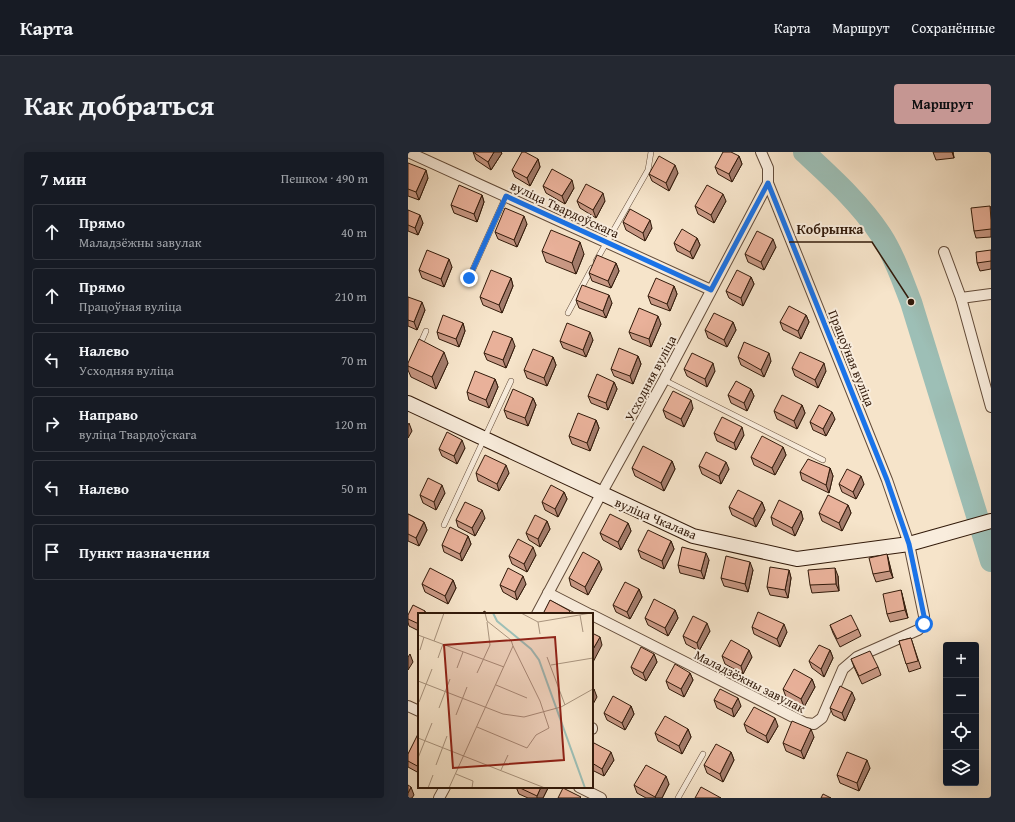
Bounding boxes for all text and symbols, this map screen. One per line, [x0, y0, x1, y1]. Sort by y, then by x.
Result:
text: Карта [20, 14, 73, 42]
text: Карта [774, 18, 810, 38]
text: Маршрут [832, 18, 890, 38]
text: Сохранённые [912, 18, 995, 38]
text: Как добраться [24, 84, 214, 125]
button: Маршрут [894, 84, 991, 124]
text: 7 мин [40, 166, 86, 191]
text: Пешком · 490 m [281, 169, 368, 188]
street label: вуліца Твардоўскага [507, 176, 623, 243]
text: Прямо [79, 212, 125, 233]
callout: Кобрынка [789, 216, 872, 242]
text: Кобрынка [796, 219, 864, 239]
icon: ahead [41, 221, 63, 243]
text: 40 m [341, 223, 367, 242]
text: Маладзёжны завулак [79, 233, 202, 252]
route end [460, 269, 478, 287]
text: Прямо [79, 276, 125, 297]
icon: ahead [41, 285, 63, 307]
text: 210 m [335, 287, 367, 306]
text: Працоўная вуліца [79, 297, 182, 316]
street label: Працоўная вуліца [823, 307, 880, 410]
street label: Усходняя вуліца [620, 331, 681, 425]
text: Налево [79, 340, 129, 361]
icon: left [41, 349, 63, 371]
text: 70 m [341, 351, 367, 370]
text: Усходняя вуліца [79, 361, 174, 380]
text: Направо [79, 404, 138, 425]
icon: right [41, 413, 63, 435]
text: 120 m [335, 415, 367, 434]
text: вуліца Твардоўскага [79, 425, 197, 444]
icon: left [41, 477, 63, 499]
text: Налево [79, 478, 129, 499]
text: 50 m [341, 479, 367, 498]
street label: вуліца Чкалава [612, 493, 700, 545]
icon: arrive [41, 541, 63, 563]
text: Пункт назначения [79, 542, 210, 563]
inset map [418, 613, 593, 788]
route start [915, 615, 933, 633]
map controls [943, 642, 979, 786]
button: + [943, 642, 979, 678]
street label: Маладзёжны завулак [691, 645, 809, 718]
button: − [943, 678, 979, 714]
button: locate [943, 714, 979, 750]
button: layers [943, 750, 979, 786]

